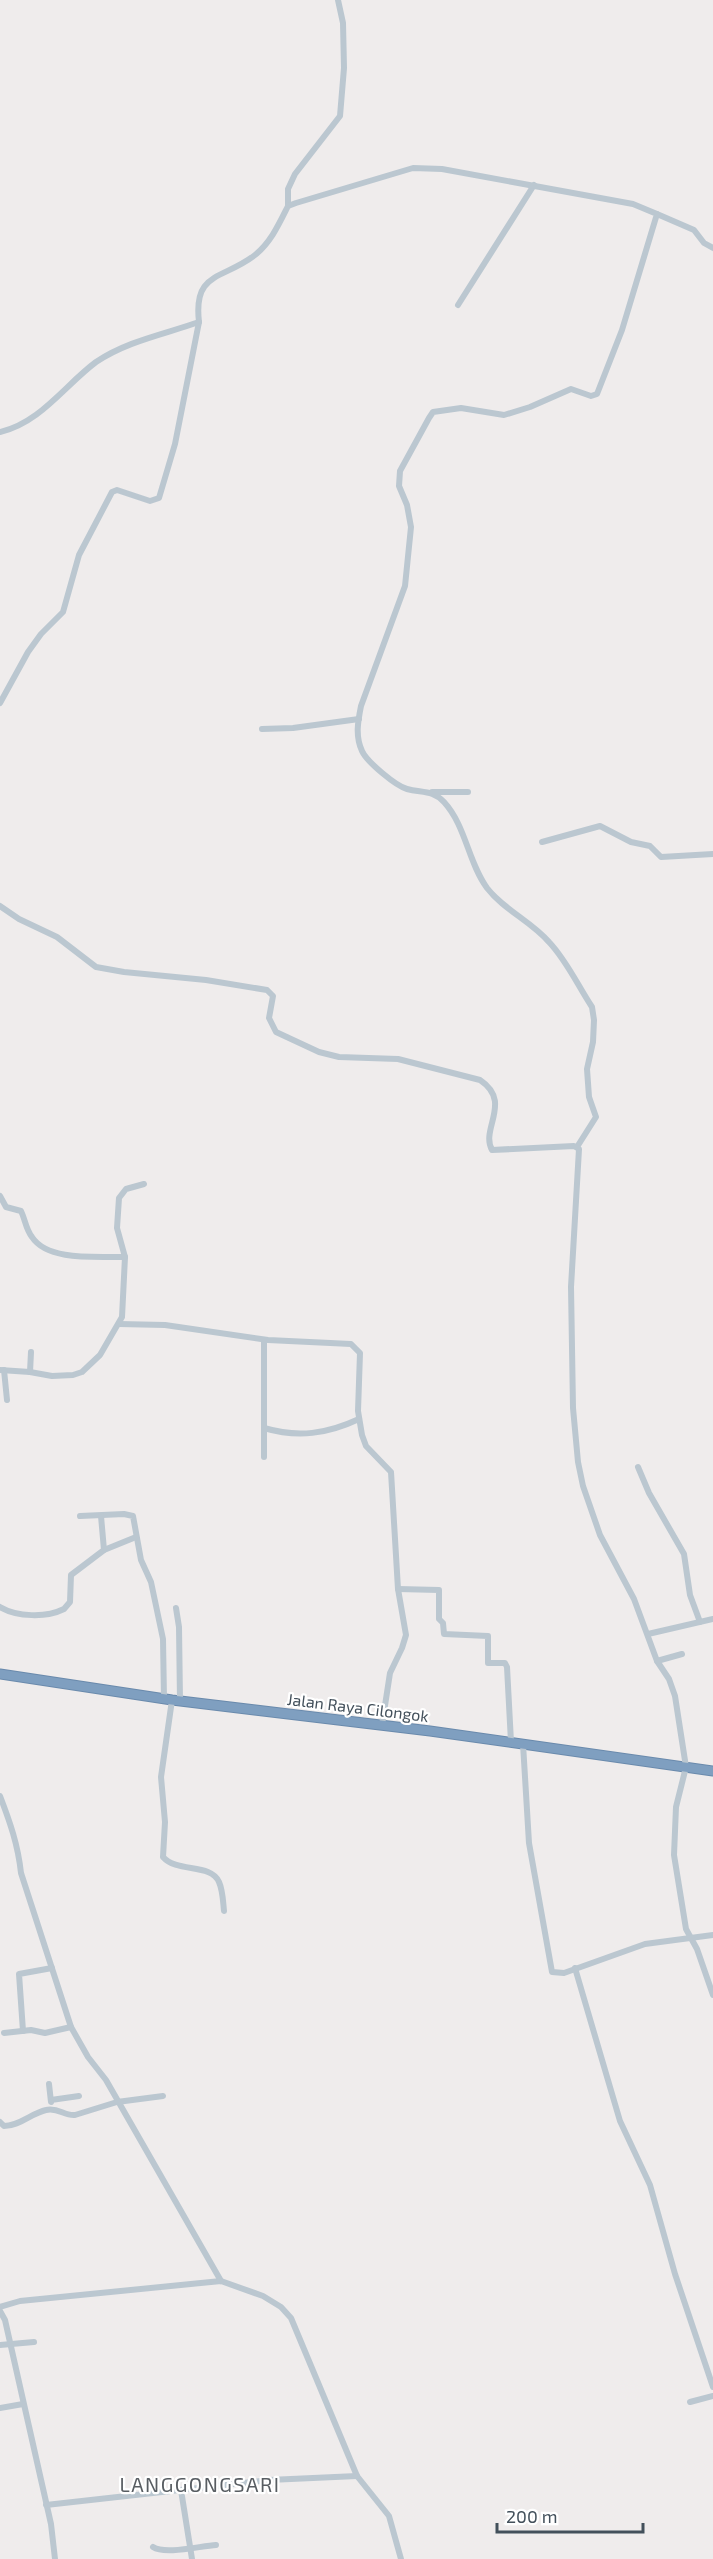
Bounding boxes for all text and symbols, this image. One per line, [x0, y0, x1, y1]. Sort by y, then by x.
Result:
street label: Jalan Raya Cilongok [286, 1689, 430, 1725]
district label: LANGGONGSARI [119, 2472, 281, 2496]
scale bar [497, 2496, 642, 2534]
text: 200 m [506, 2505, 558, 2527]

